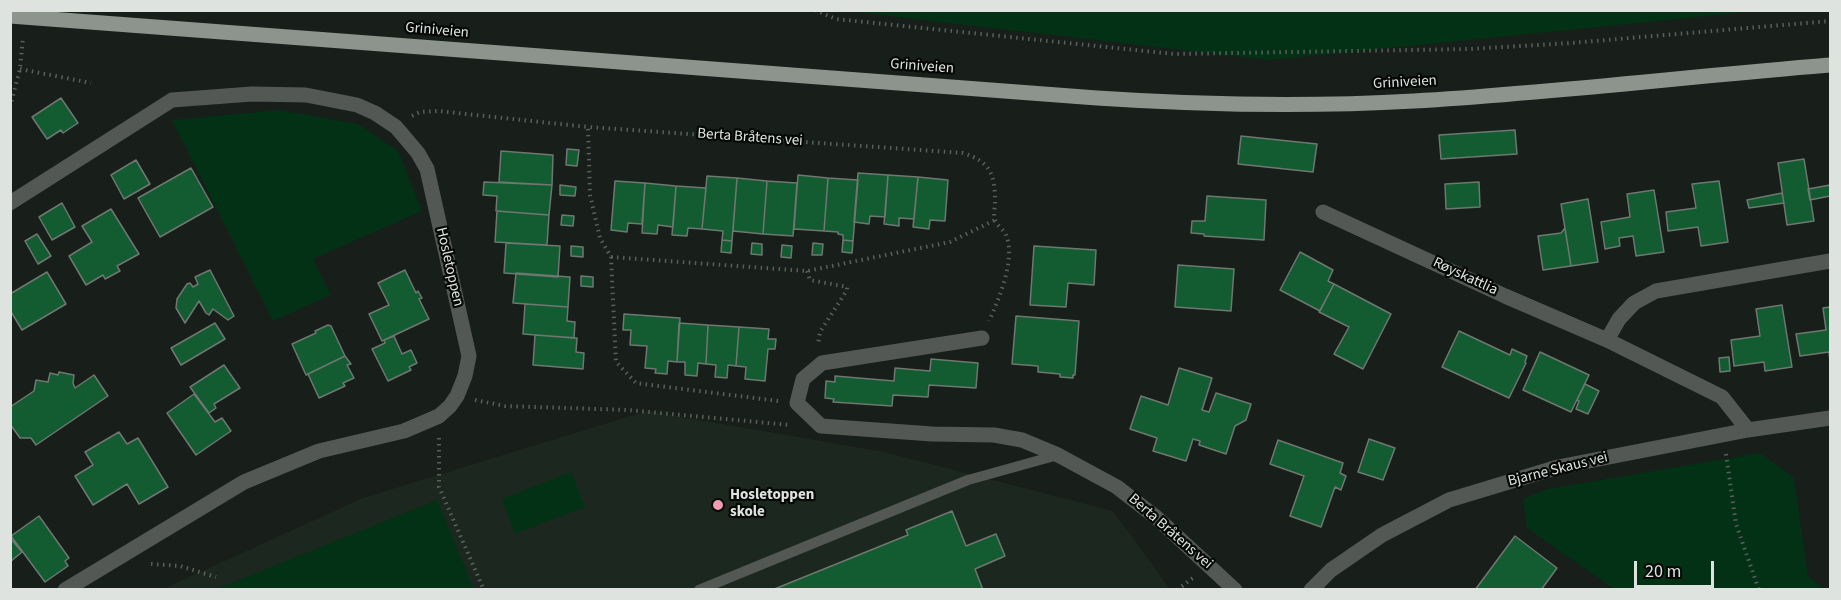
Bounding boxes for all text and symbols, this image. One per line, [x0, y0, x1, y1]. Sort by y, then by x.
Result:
street label: Griniveien [404, 19, 470, 43]
street label: Griniveien [890, 56, 954, 78]
street label: Griniveien [1373, 72, 1437, 94]
street label: Berta Bråtens vei [697, 125, 803, 151]
street label: Hosletoppen [431, 226, 467, 308]
street label: Røyskattlia [1430, 254, 1500, 300]
street label: Bjarne Skaus vei [1506, 449, 1610, 491]
place label: Hosletoppen skole [730, 487, 814, 522]
street label: Berta Bråtens vei [1124, 491, 1216, 573]
marker: Hosletoppen skole [711, 498, 725, 512]
scale bar [1637, 549, 1716, 587]
text: 20 m [1645, 559, 1681, 584]

